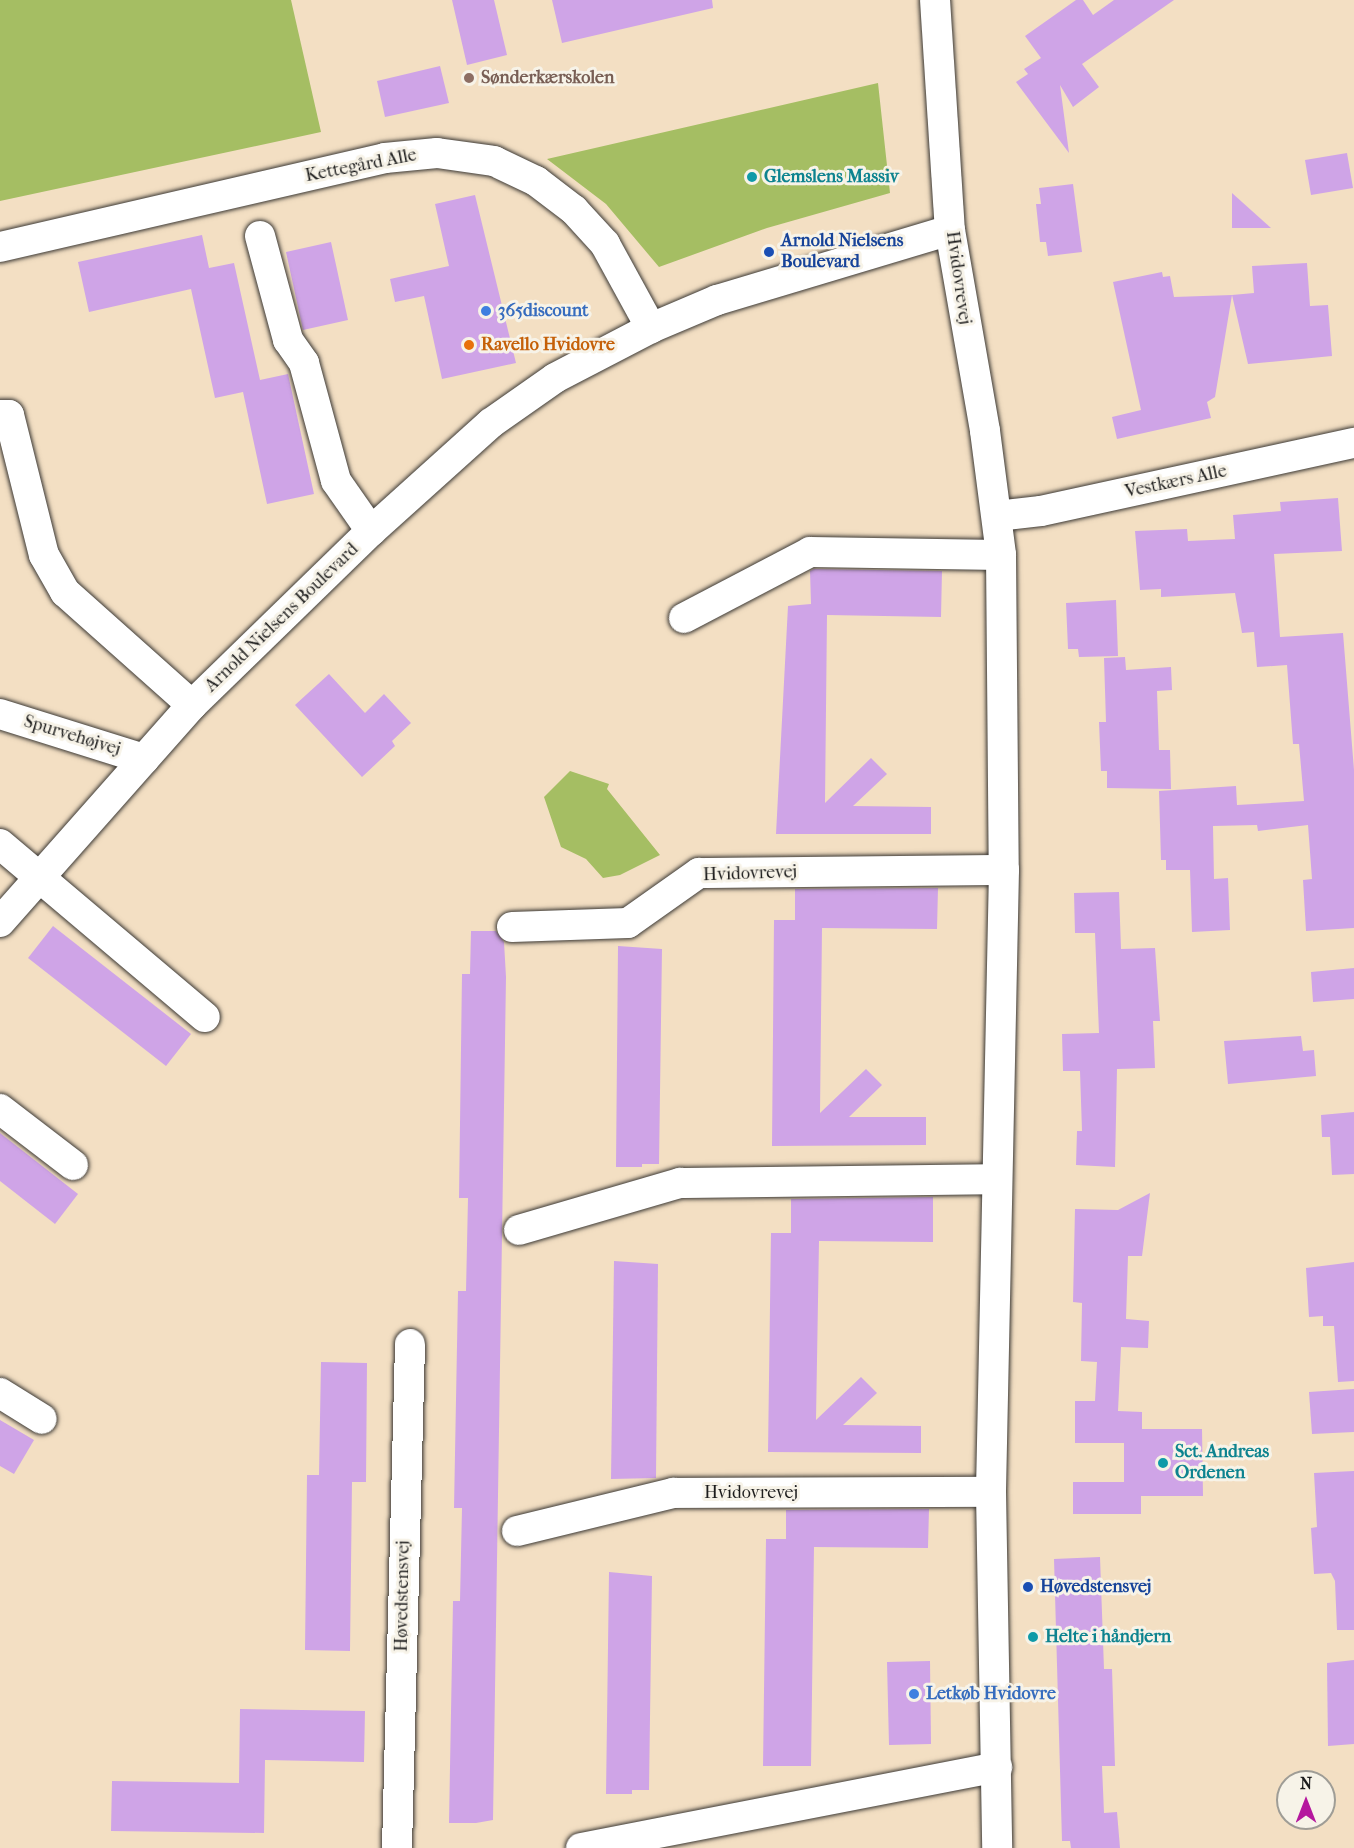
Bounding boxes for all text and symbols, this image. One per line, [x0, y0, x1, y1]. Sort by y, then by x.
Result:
place label: Sønderkærskolen [481, 67, 614, 89]
marker: Sønderkærskolen [462, 71, 476, 85]
street label: Kettegård Alle [304, 145, 418, 187]
place label: Glemslens Massiv [764, 166, 899, 188]
marker: Glemslens Massiv [745, 170, 759, 184]
street label: Hvidovrevej [941, 230, 975, 326]
place label: Arnold Nielsens Boulevard [781, 231, 903, 274]
marker: Arnold Nielsens Boulevard [762, 245, 776, 259]
place label: 365discount [498, 300, 589, 322]
marker: 365discount [479, 304, 493, 318]
place label: Ravello Hvidovre [481, 334, 615, 356]
marker: Ravello Hvidovre [462, 338, 476, 352]
street label: Vestkærs Alle [1123, 461, 1229, 503]
street label: Arnold Nielsens Boulevard [201, 539, 363, 697]
street label: Spurvehøjvej [21, 711, 123, 761]
street label: Hvidovrevej [703, 862, 797, 886]
place label: Sct. Andreas Ordenen [1175, 1442, 1269, 1484]
marker: Sct. Andreas Ordenen [1156, 1456, 1170, 1470]
street label: Hvidovrevej [704, 1482, 798, 1504]
street label: Høvedstensvej [391, 1540, 415, 1652]
place label: Høvedstensvej [1040, 1576, 1151, 1598]
marker: Høvedstensvej [1021, 1580, 1035, 1594]
place label: Helte i håndjern [1045, 1626, 1171, 1648]
marker: Helte i håndjern [1026, 1630, 1040, 1644]
place label: Letkøb Hvidovre [926, 1683, 1056, 1705]
marker: Letkøb Hvidovre [907, 1687, 921, 1701]
north arrow [1276, 1770, 1336, 1830]
text: N [1300, 1774, 1312, 1793]

